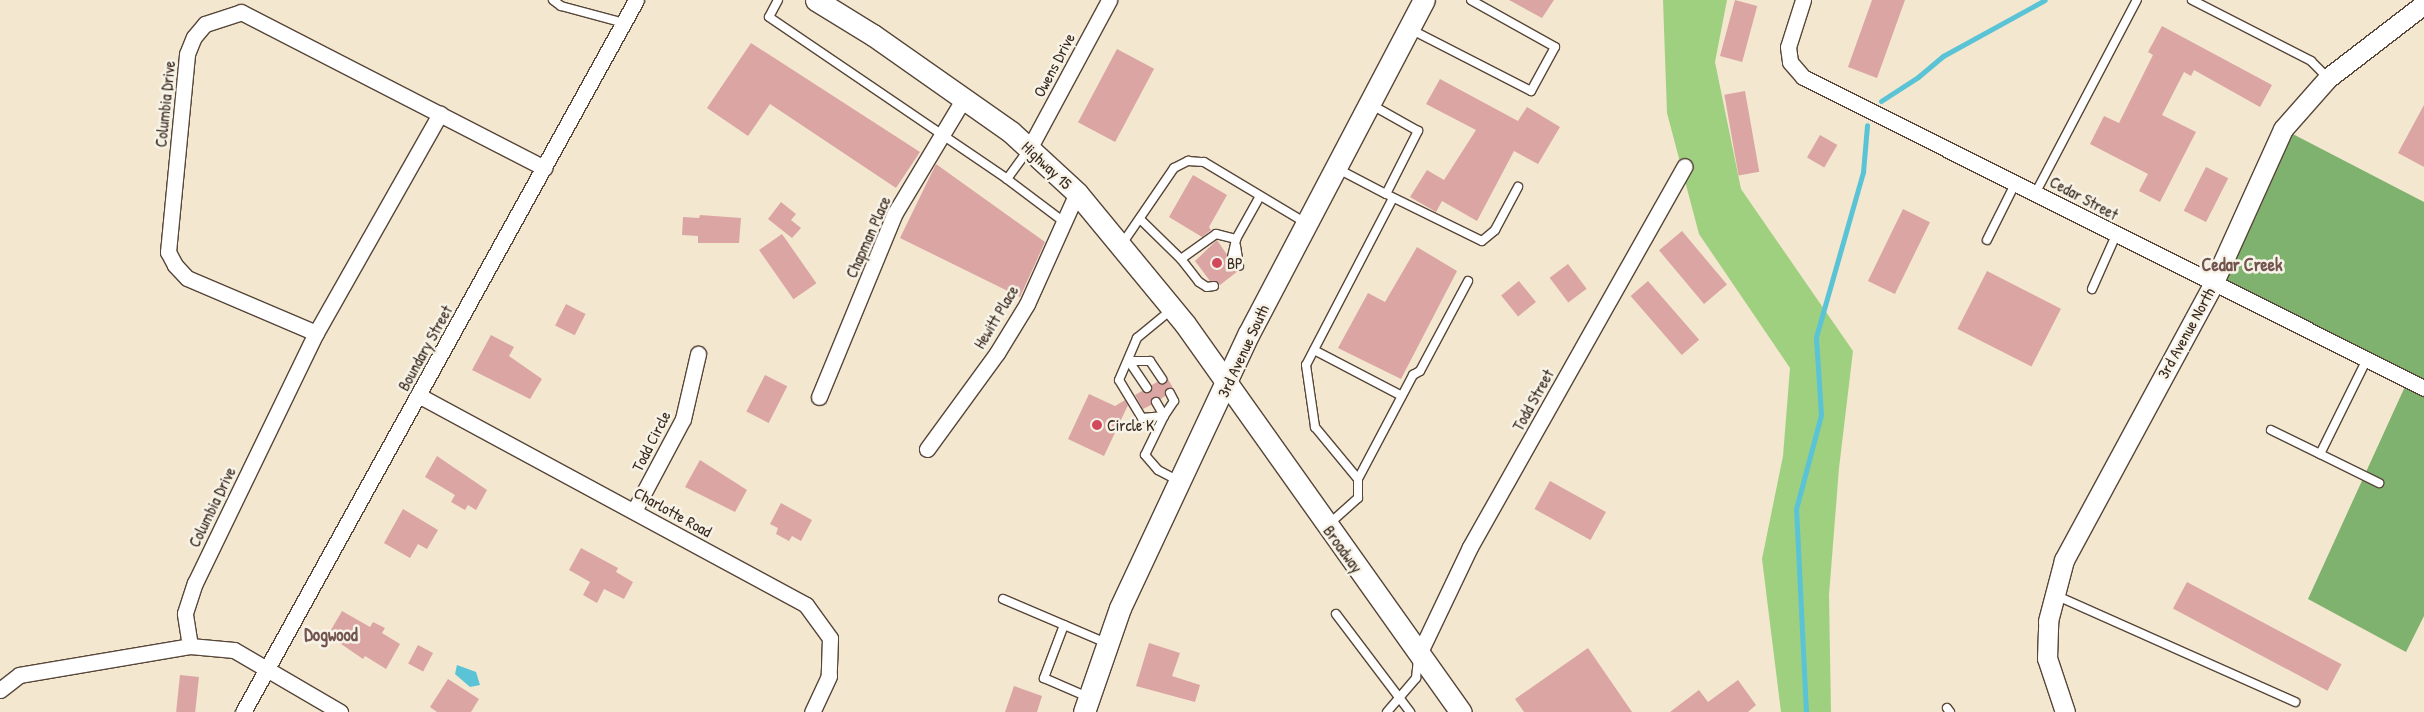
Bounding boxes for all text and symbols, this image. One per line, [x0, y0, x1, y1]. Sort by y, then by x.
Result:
street label: Owens Drive [1029, 30, 1079, 100]
street label: Columbia Drive [151, 60, 179, 148]
street label: Highway 15 [1018, 137, 1076, 193]
street label: Cedar Street [2046, 172, 2122, 224]
street label: Chapman Place [841, 193, 895, 281]
place label: BP [1227, 253, 1243, 273]
district label: Cedar Creek [2202, 254, 2282, 276]
marker: BP [1211, 257, 1223, 269]
street label: Hewitt Place [970, 282, 1022, 352]
street label: 3rd Avenue North [2153, 284, 2219, 382]
street label: Boundary Street [394, 302, 456, 394]
street label: 3rd Avenue South [1213, 302, 1273, 400]
street label: Todd Street [1508, 366, 1558, 434]
street label: Todd Circle [628, 407, 674, 475]
place label: Circle K [1107, 415, 1154, 435]
marker: Circle K [1091, 419, 1103, 431]
street label: Columbia Drive [184, 464, 240, 550]
street label: Charlotte Road [631, 483, 715, 541]
street label: Broadway [1319, 522, 1367, 576]
district label: Dogwood [304, 624, 358, 646]

